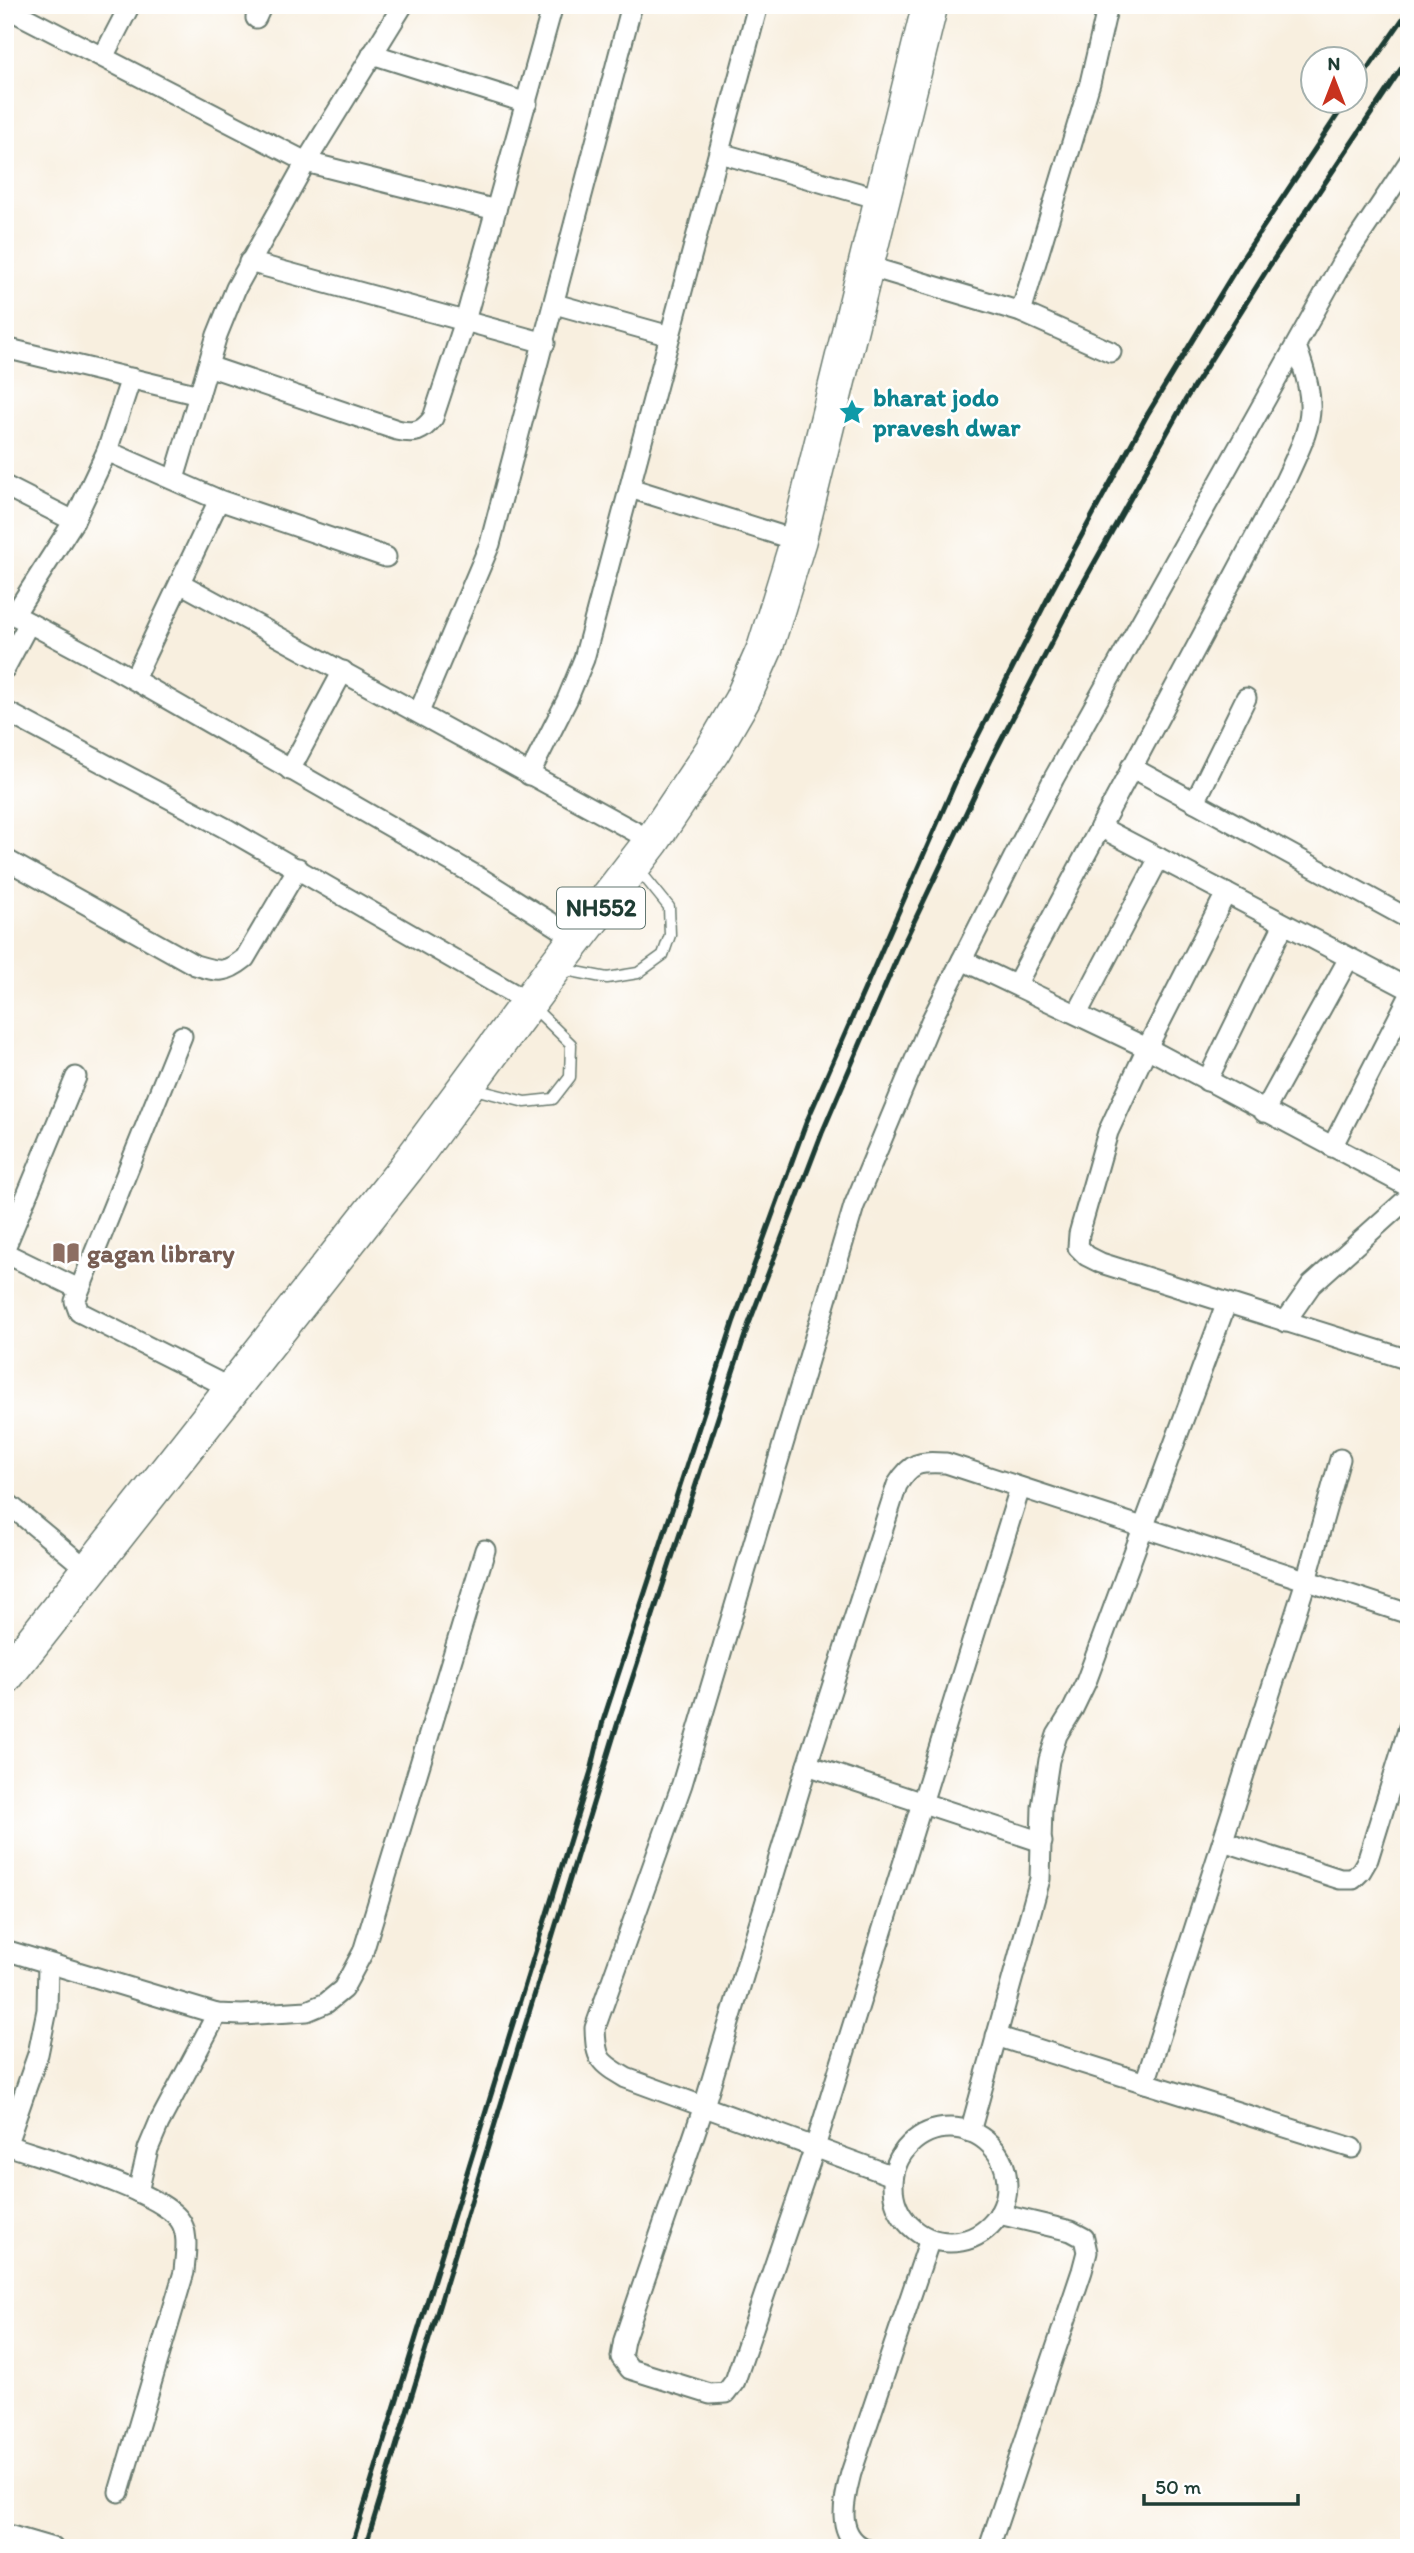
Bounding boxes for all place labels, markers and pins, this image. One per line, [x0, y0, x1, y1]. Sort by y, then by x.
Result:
place label: bharat jodo pravesh dwar [872, 381, 1022, 443]
place icon: bharat jodo pravesh dwar [837, 397, 867, 427]
place label: gagan library [87, 1237, 235, 1269]
library icon: gagan library [51, 1238, 81, 1268]

